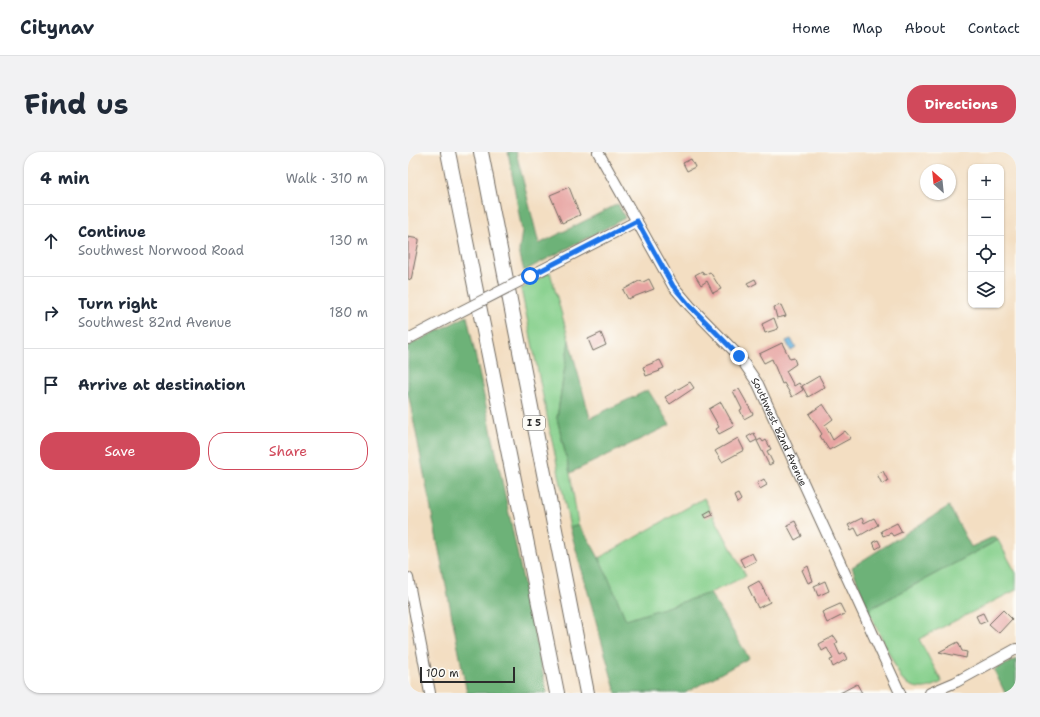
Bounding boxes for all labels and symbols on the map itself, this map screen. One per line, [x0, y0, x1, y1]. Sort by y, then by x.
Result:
north arrow [920, 164, 956, 200]
route start [521, 267, 539, 285]
route end [730, 347, 748, 365]
street label: Southwest 82nd Avenue [749, 375, 811, 488]
road number: I 5 [523, 416, 545, 430]
scale bar [420, 665, 515, 684]

